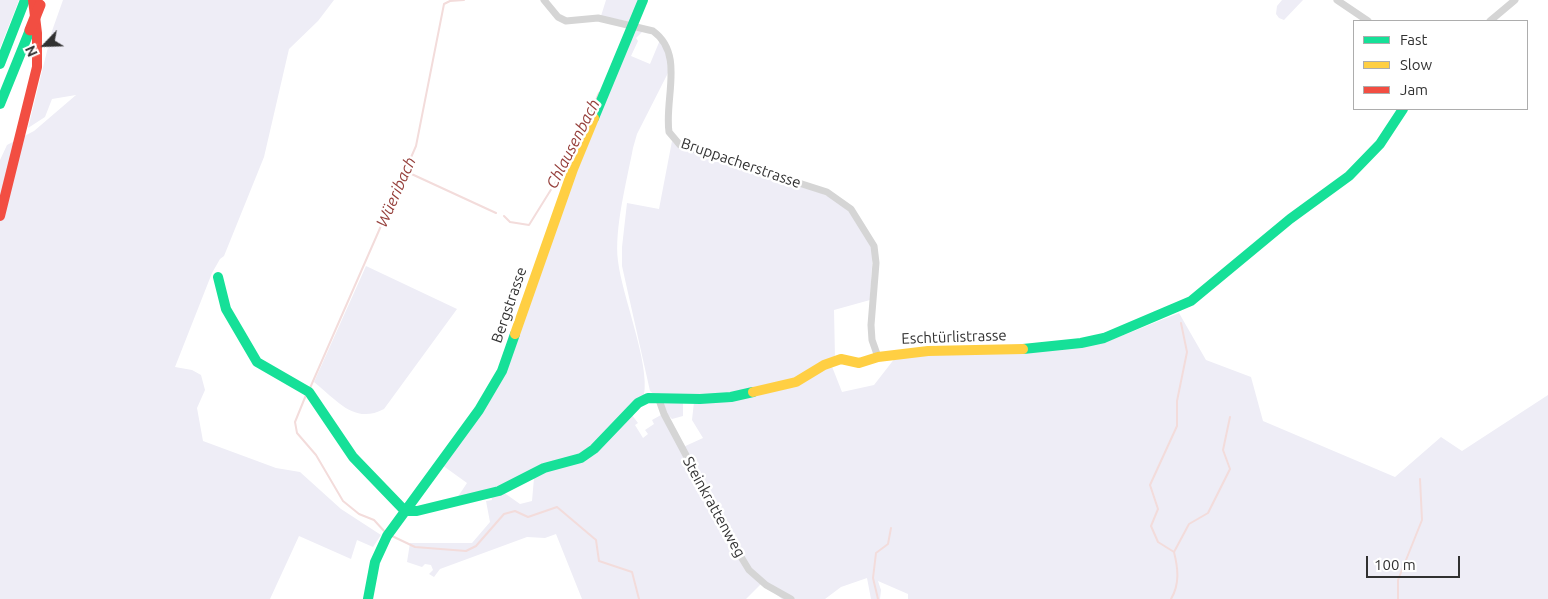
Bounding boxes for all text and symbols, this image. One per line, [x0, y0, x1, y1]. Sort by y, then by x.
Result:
north arrow [20, 20, 70, 70]
legend [1353, 20, 1528, 110]
text: Fast [1400, 31, 1427, 48]
text: N [22, 43, 41, 59]
text: Slow [1400, 56, 1432, 73]
text: Jam [1400, 81, 1428, 98]
water label: Chlausenbach [542, 96, 604, 192]
street label: Bruppacherstrasse [679, 134, 803, 192]
water label: Wüeribach [372, 154, 420, 230]
street label: Bergstrasse [488, 265, 530, 345]
street label: Eschtürlistrasse [901, 326, 1007, 348]
street label: Steinkrattenweg [679, 454, 749, 560]
scale bar [1368, 546, 1462, 578]
text: 100 m [1374, 556, 1416, 573]

